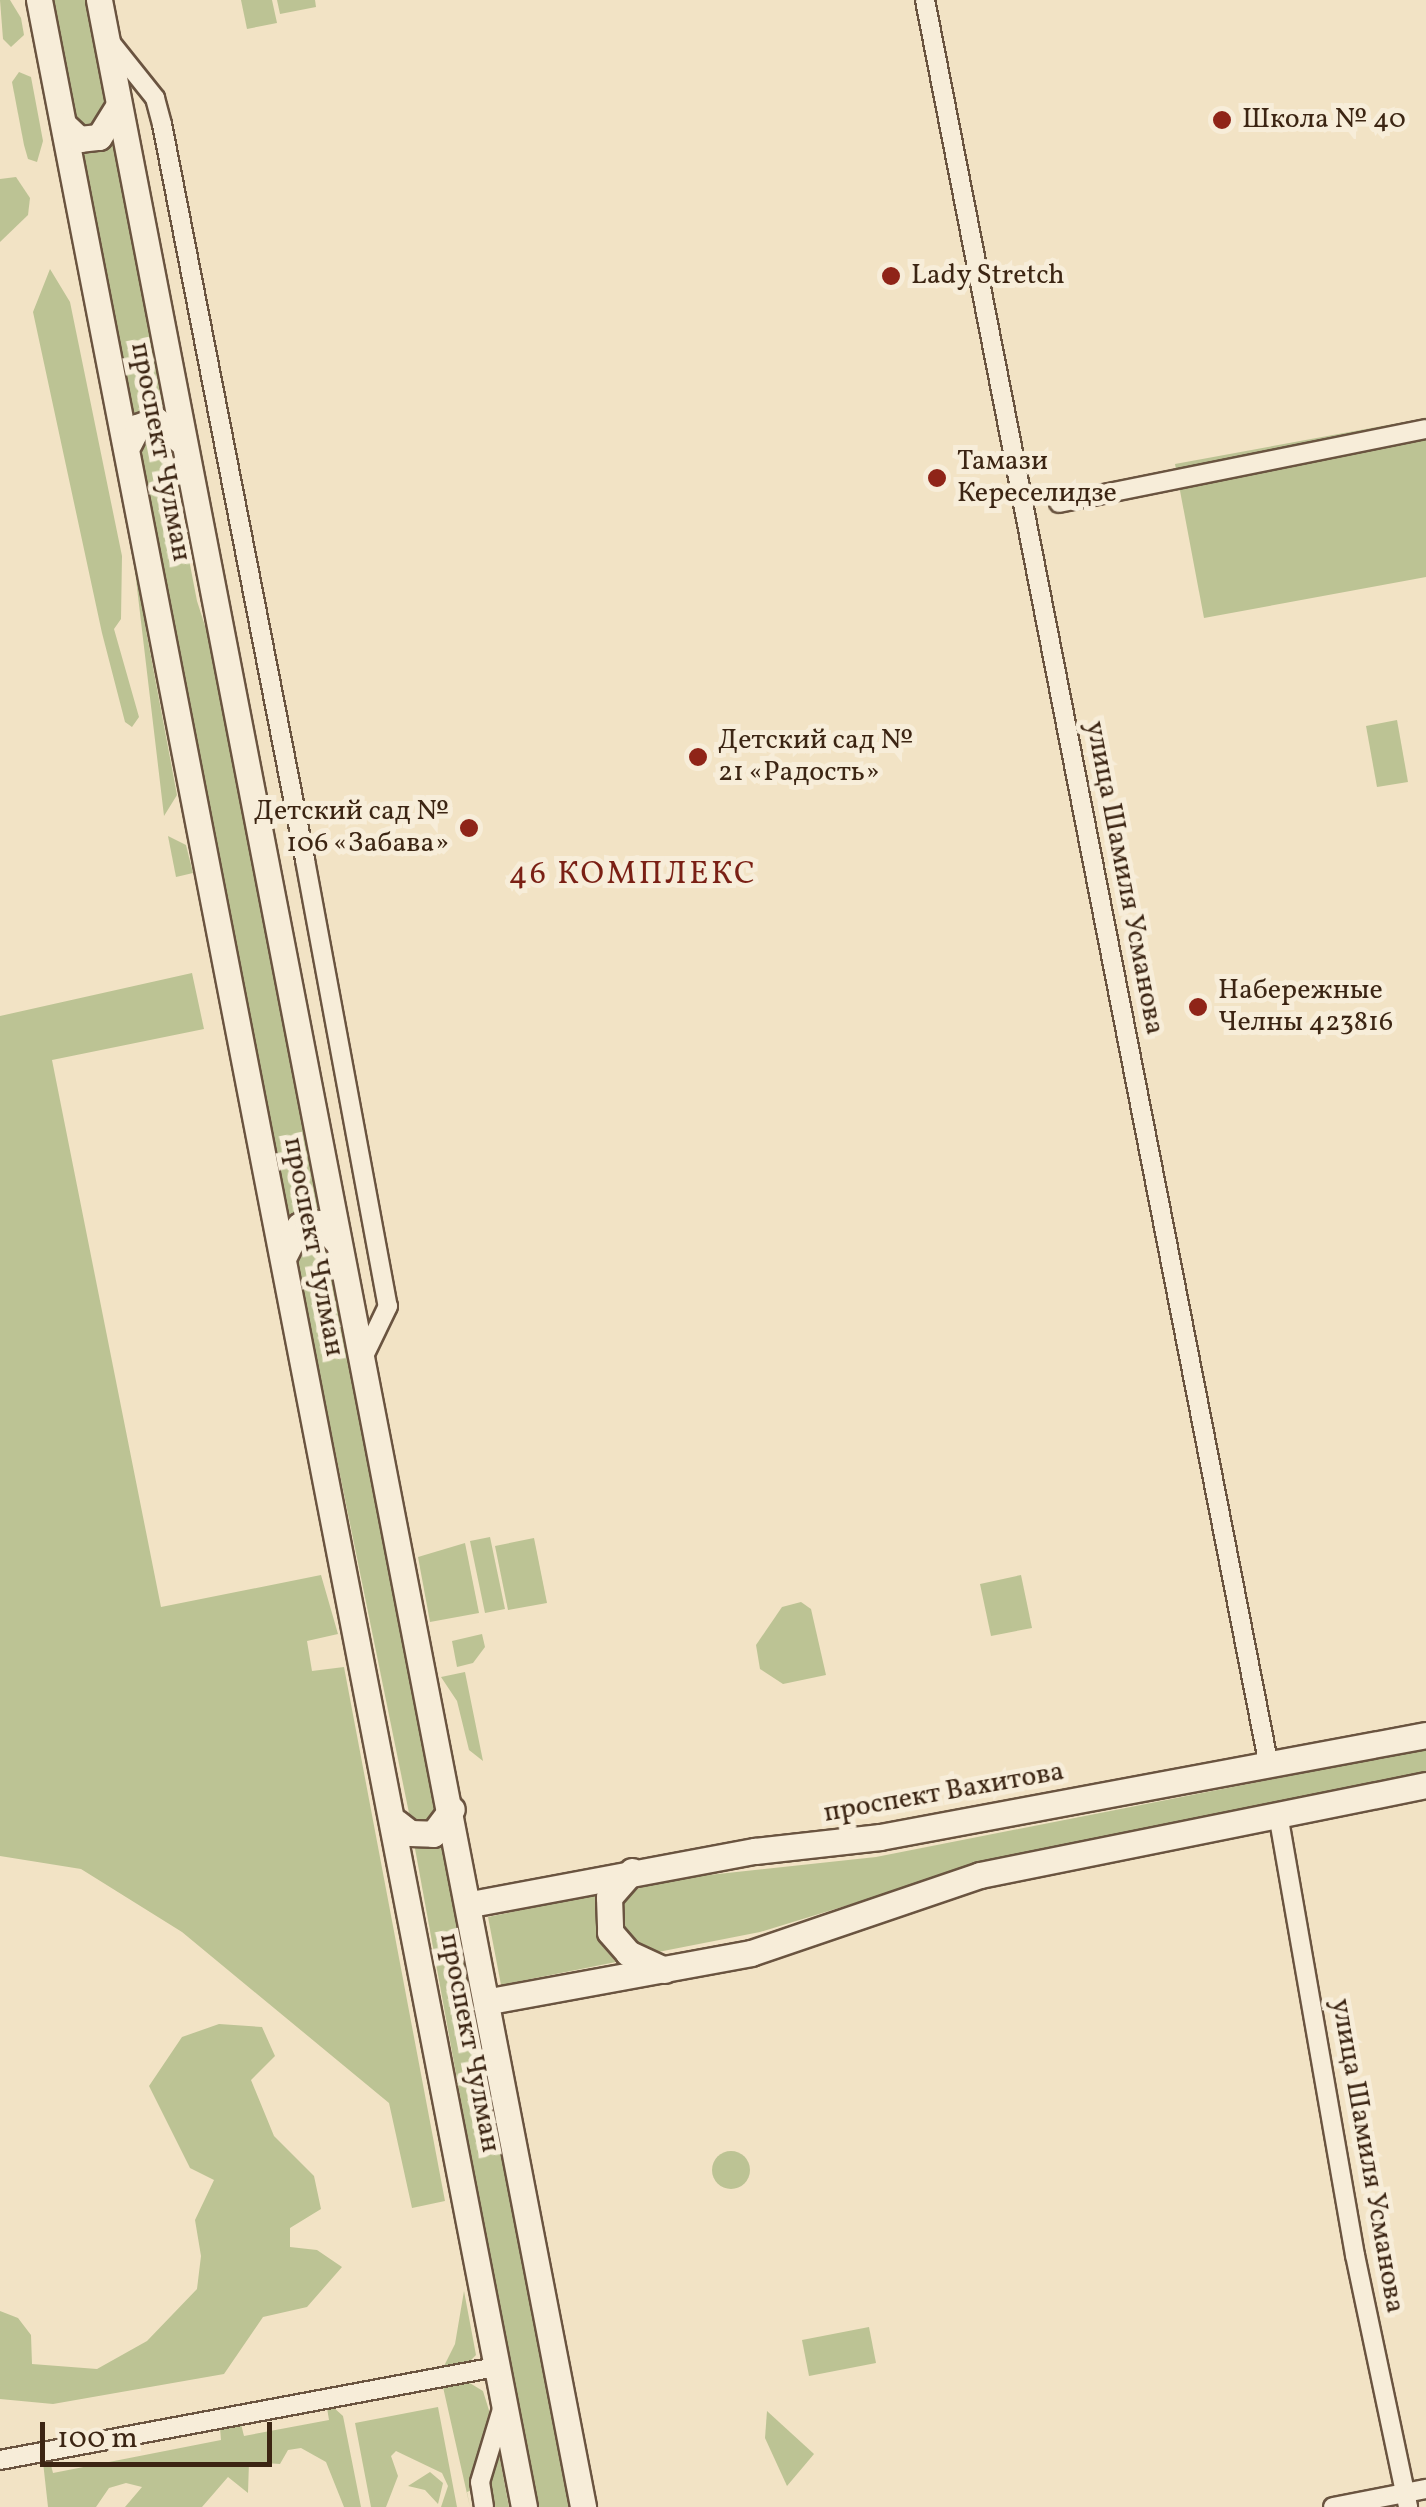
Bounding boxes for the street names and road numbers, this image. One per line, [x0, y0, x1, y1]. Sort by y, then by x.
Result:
street label: проспект Чулман [122, 340, 198, 564]
street label: улица Шамиля Усманова [1077, 718, 1171, 1038]
street label: проспект Чулман [275, 1135, 351, 1359]
street label: проспект Вахитова [821, 1755, 1067, 1831]
street label: проспект Чулман [431, 1931, 507, 2155]
street label: улица Шамиля Усманова [1323, 1996, 1411, 2316]

